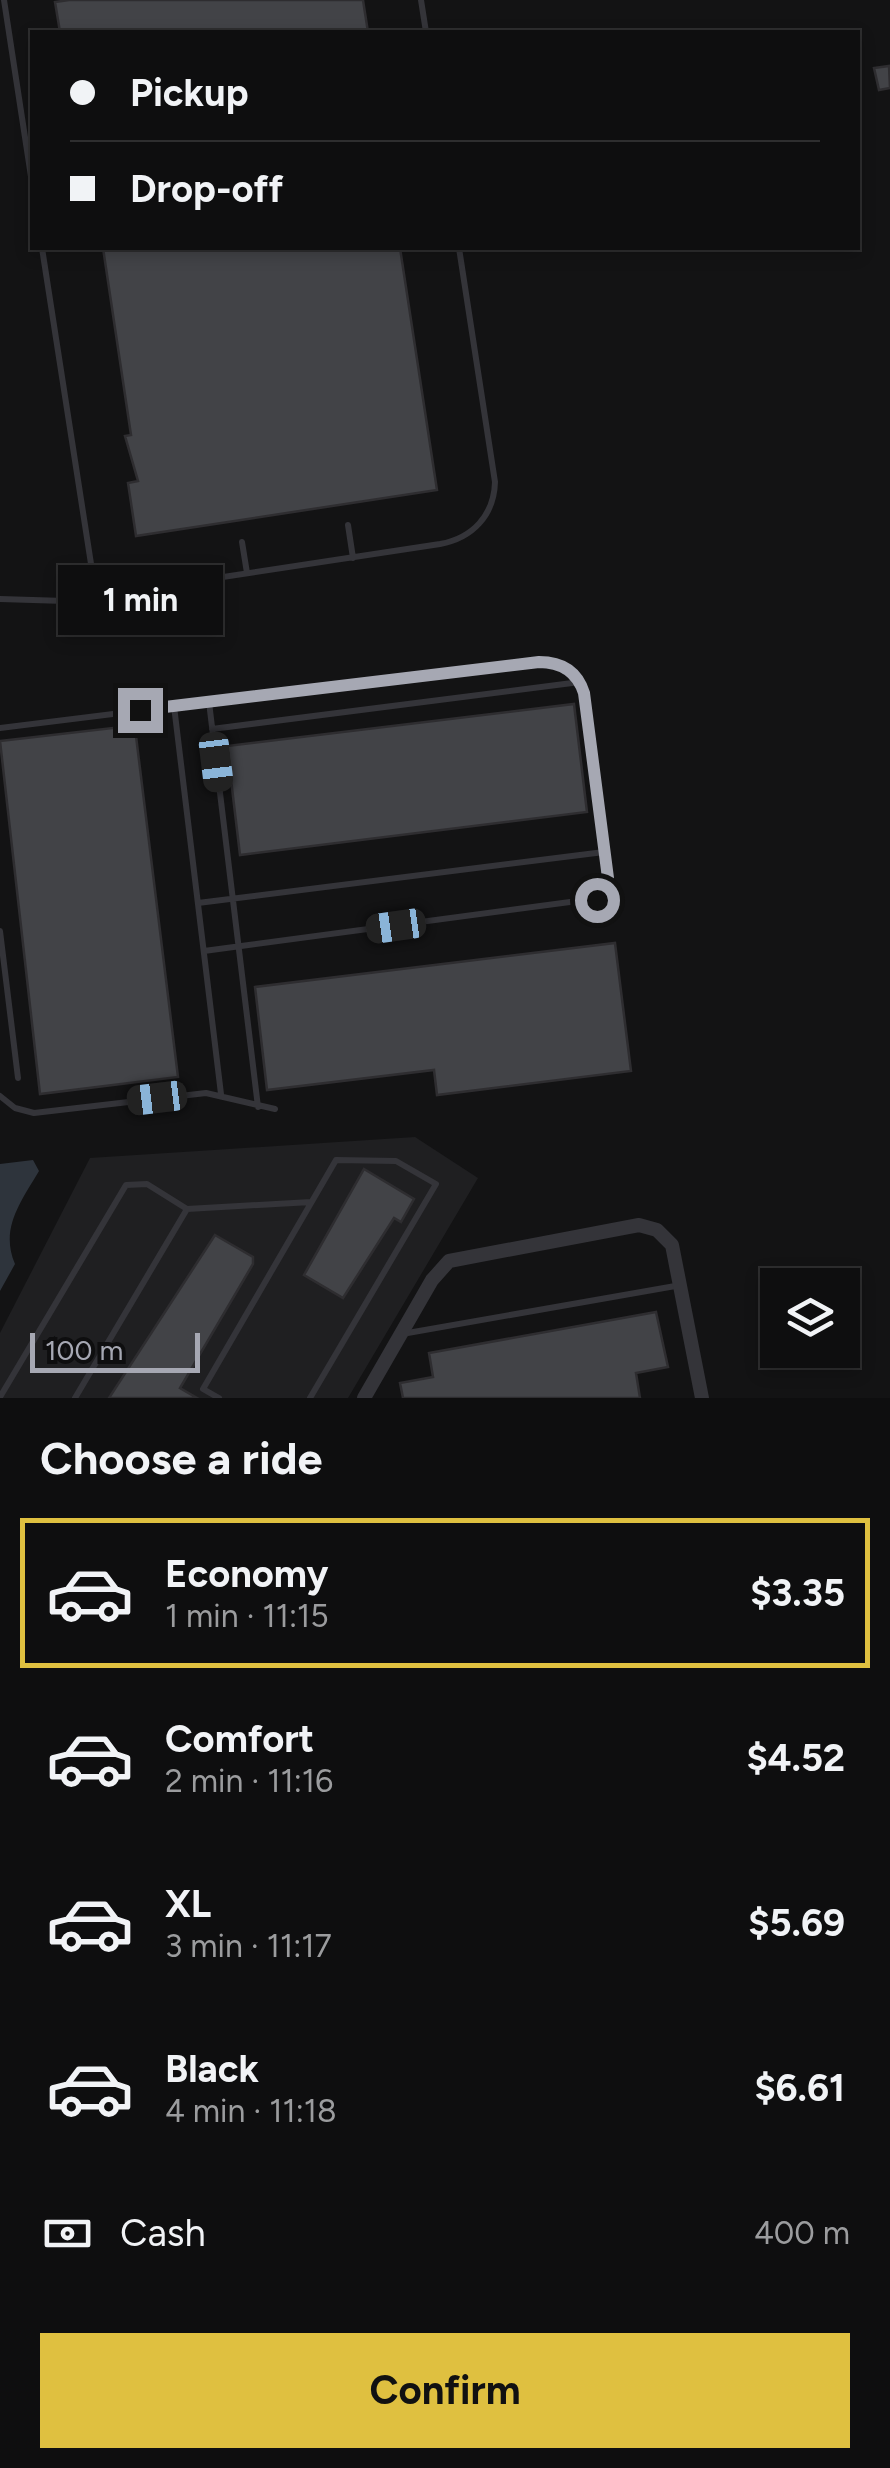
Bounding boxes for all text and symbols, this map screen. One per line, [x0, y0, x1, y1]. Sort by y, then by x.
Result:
text: Pickup [130, 70, 248, 116]
text: Drop-off [130, 166, 283, 212]
callout: 1 min [58, 565, 222, 635]
text: 1 min [103, 581, 178, 619]
route end [118, 688, 163, 733]
car [197, 730, 235, 794]
route start [575, 878, 620, 923]
car [364, 907, 428, 945]
car [125, 1079, 189, 1117]
map controls [760, 1268, 860, 1368]
button: layers [760, 1268, 860, 1368]
scale bar [30, 1328, 200, 1372]
text: 100 m [45, 1333, 123, 1367]
text: Choose a ride [40, 1431, 322, 1485]
icon: car [45, 1548, 135, 1638]
text: Economy [165, 1551, 328, 1597]
text: $3.35 [750, 1570, 845, 1616]
text: 1 min · 11:15 [165, 1597, 329, 1635]
icon: car [45, 1713, 135, 1803]
text: Comfort [165, 1716, 314, 1762]
text: $4.52 [746, 1735, 845, 1781]
text: 2 min · 11:16 [165, 1762, 333, 1800]
icon: car [45, 1878, 135, 1968]
text: XL [165, 1881, 211, 1927]
text: $5.69 [748, 1900, 845, 1946]
text: 3 min · 11:17 [165, 1927, 332, 1965]
icon: car [45, 2043, 135, 2133]
text: Black [165, 2046, 259, 2092]
text: $6.61 [754, 2065, 845, 2111]
text: 4 min · 11:18 [165, 2092, 337, 2130]
icon: cash [40, 2206, 95, 2261]
text: Cash [120, 2210, 206, 2256]
text: 400 m [754, 2214, 850, 2252]
button: Confirm [40, 2333, 850, 2448]

